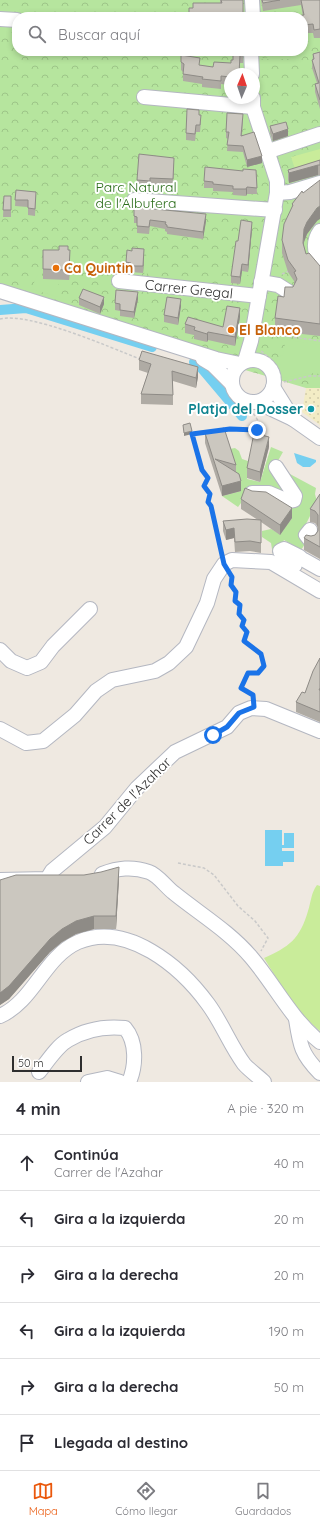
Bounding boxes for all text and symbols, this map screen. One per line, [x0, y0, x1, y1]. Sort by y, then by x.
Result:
search box [12, 12, 308, 56]
icon: search [26, 23, 48, 45]
text: Buscar aquí [58, 25, 140, 44]
north arrow [224, 68, 260, 104]
park label: Parc Natural de l'Albufera [95, 178, 177, 212]
place label: Ca Quintin [64, 259, 133, 277]
marker: Ca Quintin [51, 263, 61, 273]
street label: Carrer Gregal [144, 275, 234, 303]
place label: El Blanco [239, 321, 301, 339]
marker: El Blanco [226, 325, 236, 335]
place label: Platja del Dosser [188, 400, 303, 418]
marker: Platja del Dosser [306, 404, 316, 414]
route end [248, 421, 266, 439]
route start [204, 726, 222, 744]
street label: Carrer de l'Azahar [79, 753, 175, 849]
scale bar [12, 1054, 82, 1073]
text: 50 m [18, 1056, 44, 1070]
text: 4 min [16, 1098, 61, 1119]
text: A pie · 320 m [227, 1100, 304, 1116]
text: Continúa [54, 1145, 119, 1164]
icon: ahead [16, 1152, 38, 1174]
text: 40 m [274, 1155, 304, 1171]
text: Carrer de l'Azahar [54, 1164, 163, 1180]
icon: left [16, 1208, 38, 1230]
text: Gira a la izquierda [54, 1209, 186, 1228]
text: 20 m [274, 1211, 304, 1227]
icon: right [16, 1264, 38, 1286]
text: Gira a la derecha [54, 1265, 179, 1284]
text: 20 m [274, 1267, 304, 1283]
icon: left [16, 1320, 38, 1342]
text: Gira a la izquierda [54, 1321, 186, 1340]
text: 190 m [269, 1323, 304, 1339]
icon: right [16, 1376, 38, 1398]
text: Gira a la derecha [54, 1377, 179, 1396]
text: 50 m [274, 1379, 304, 1395]
icon: arrive [16, 1432, 38, 1454]
text: Llegada al destino [54, 1433, 188, 1452]
tab: Mapa [29, 1480, 58, 1518]
tab: Cómo llegar [115, 1480, 178, 1518]
tab: Guardados [235, 1480, 291, 1518]

